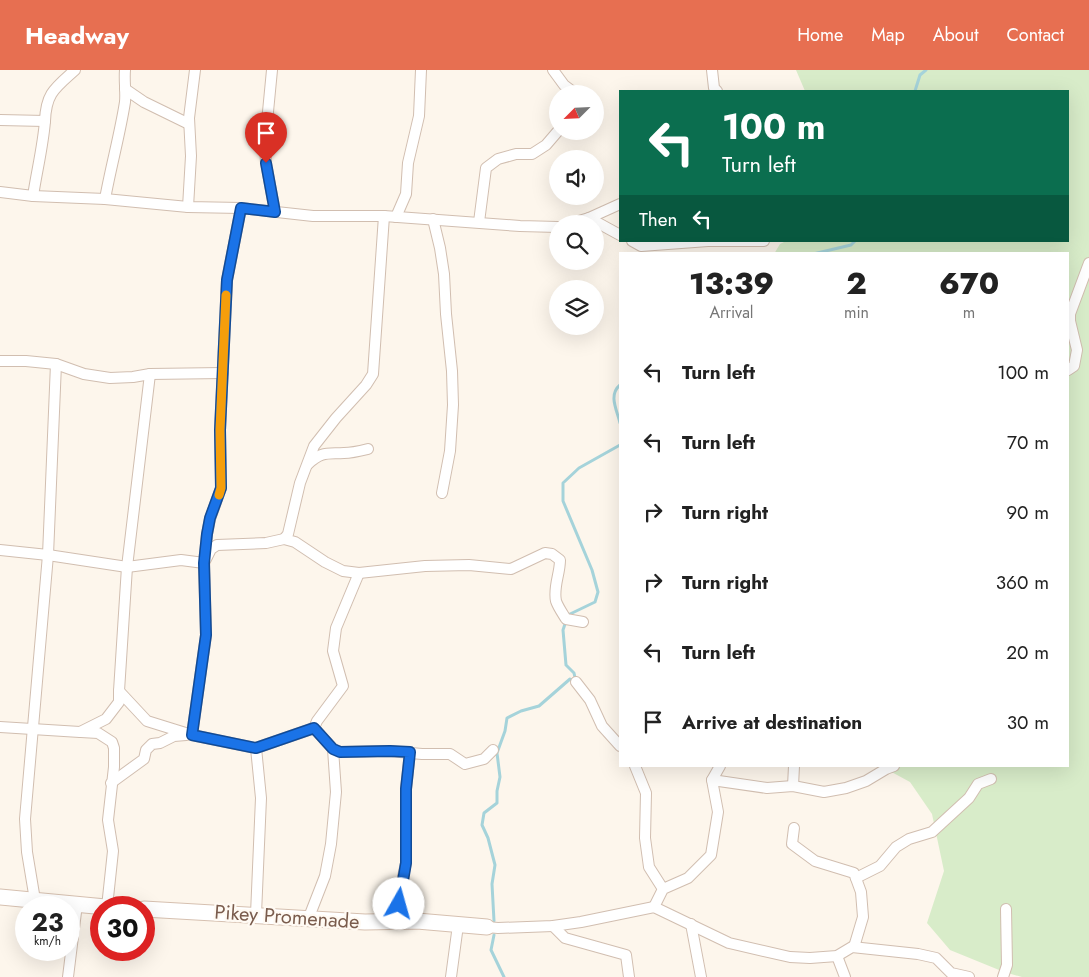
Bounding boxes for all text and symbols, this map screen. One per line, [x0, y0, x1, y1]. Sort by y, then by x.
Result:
text: Headway [25, 18, 129, 53]
text: Home [797, 22, 843, 48]
text: Map [871, 22, 905, 48]
text: About [933, 22, 978, 48]
text: Contact [1006, 22, 1064, 48]
north arrow [549, 85, 604, 140]
map controls [549, 85, 604, 335]
text: 100 m [722, 102, 825, 152]
icon: left [639, 110, 704, 175]
pin [245, 112, 287, 163]
icon: arrive [252, 119, 280, 147]
text: Turn left [722, 148, 796, 180]
button: sound [549, 150, 604, 205]
icon: left [688, 205, 716, 233]
text: Then [639, 206, 678, 233]
button: search [549, 215, 604, 270]
text: 13:39 [689, 262, 774, 305]
text: 2 [846, 262, 867, 305]
text: 670 [939, 262, 999, 305]
button: layers [549, 280, 604, 335]
text: Arrival [709, 301, 754, 324]
text: min [844, 301, 869, 324]
text: m [963, 301, 975, 324]
icon: left [639, 358, 667, 386]
text: Turn left [682, 359, 755, 386]
text: 100 m [997, 359, 1049, 386]
icon: left [639, 428, 667, 456]
text: Turn left [682, 429, 755, 456]
text: 70 m [1007, 429, 1049, 456]
icon: right [639, 498, 667, 526]
text: Turn right [682, 499, 768, 526]
text: 90 m [1006, 499, 1049, 526]
icon: right [639, 568, 667, 596]
text: Turn right [682, 569, 768, 596]
text: 360 m [996, 569, 1049, 596]
icon: left [639, 638, 667, 666]
text: Turn left [682, 639, 755, 666]
text: 20 m [1006, 639, 1049, 666]
icon: arrive [639, 708, 667, 736]
text: Arrive at destination [682, 709, 862, 736]
text: 30 m [1007, 709, 1049, 736]
position arrow [372, 877, 424, 929]
speed limit sign: 30 [90, 896, 155, 961]
street label: Pikey Promenade [214, 897, 360, 937]
text: 23 [32, 904, 63, 940]
text: km/h [34, 932, 61, 950]

